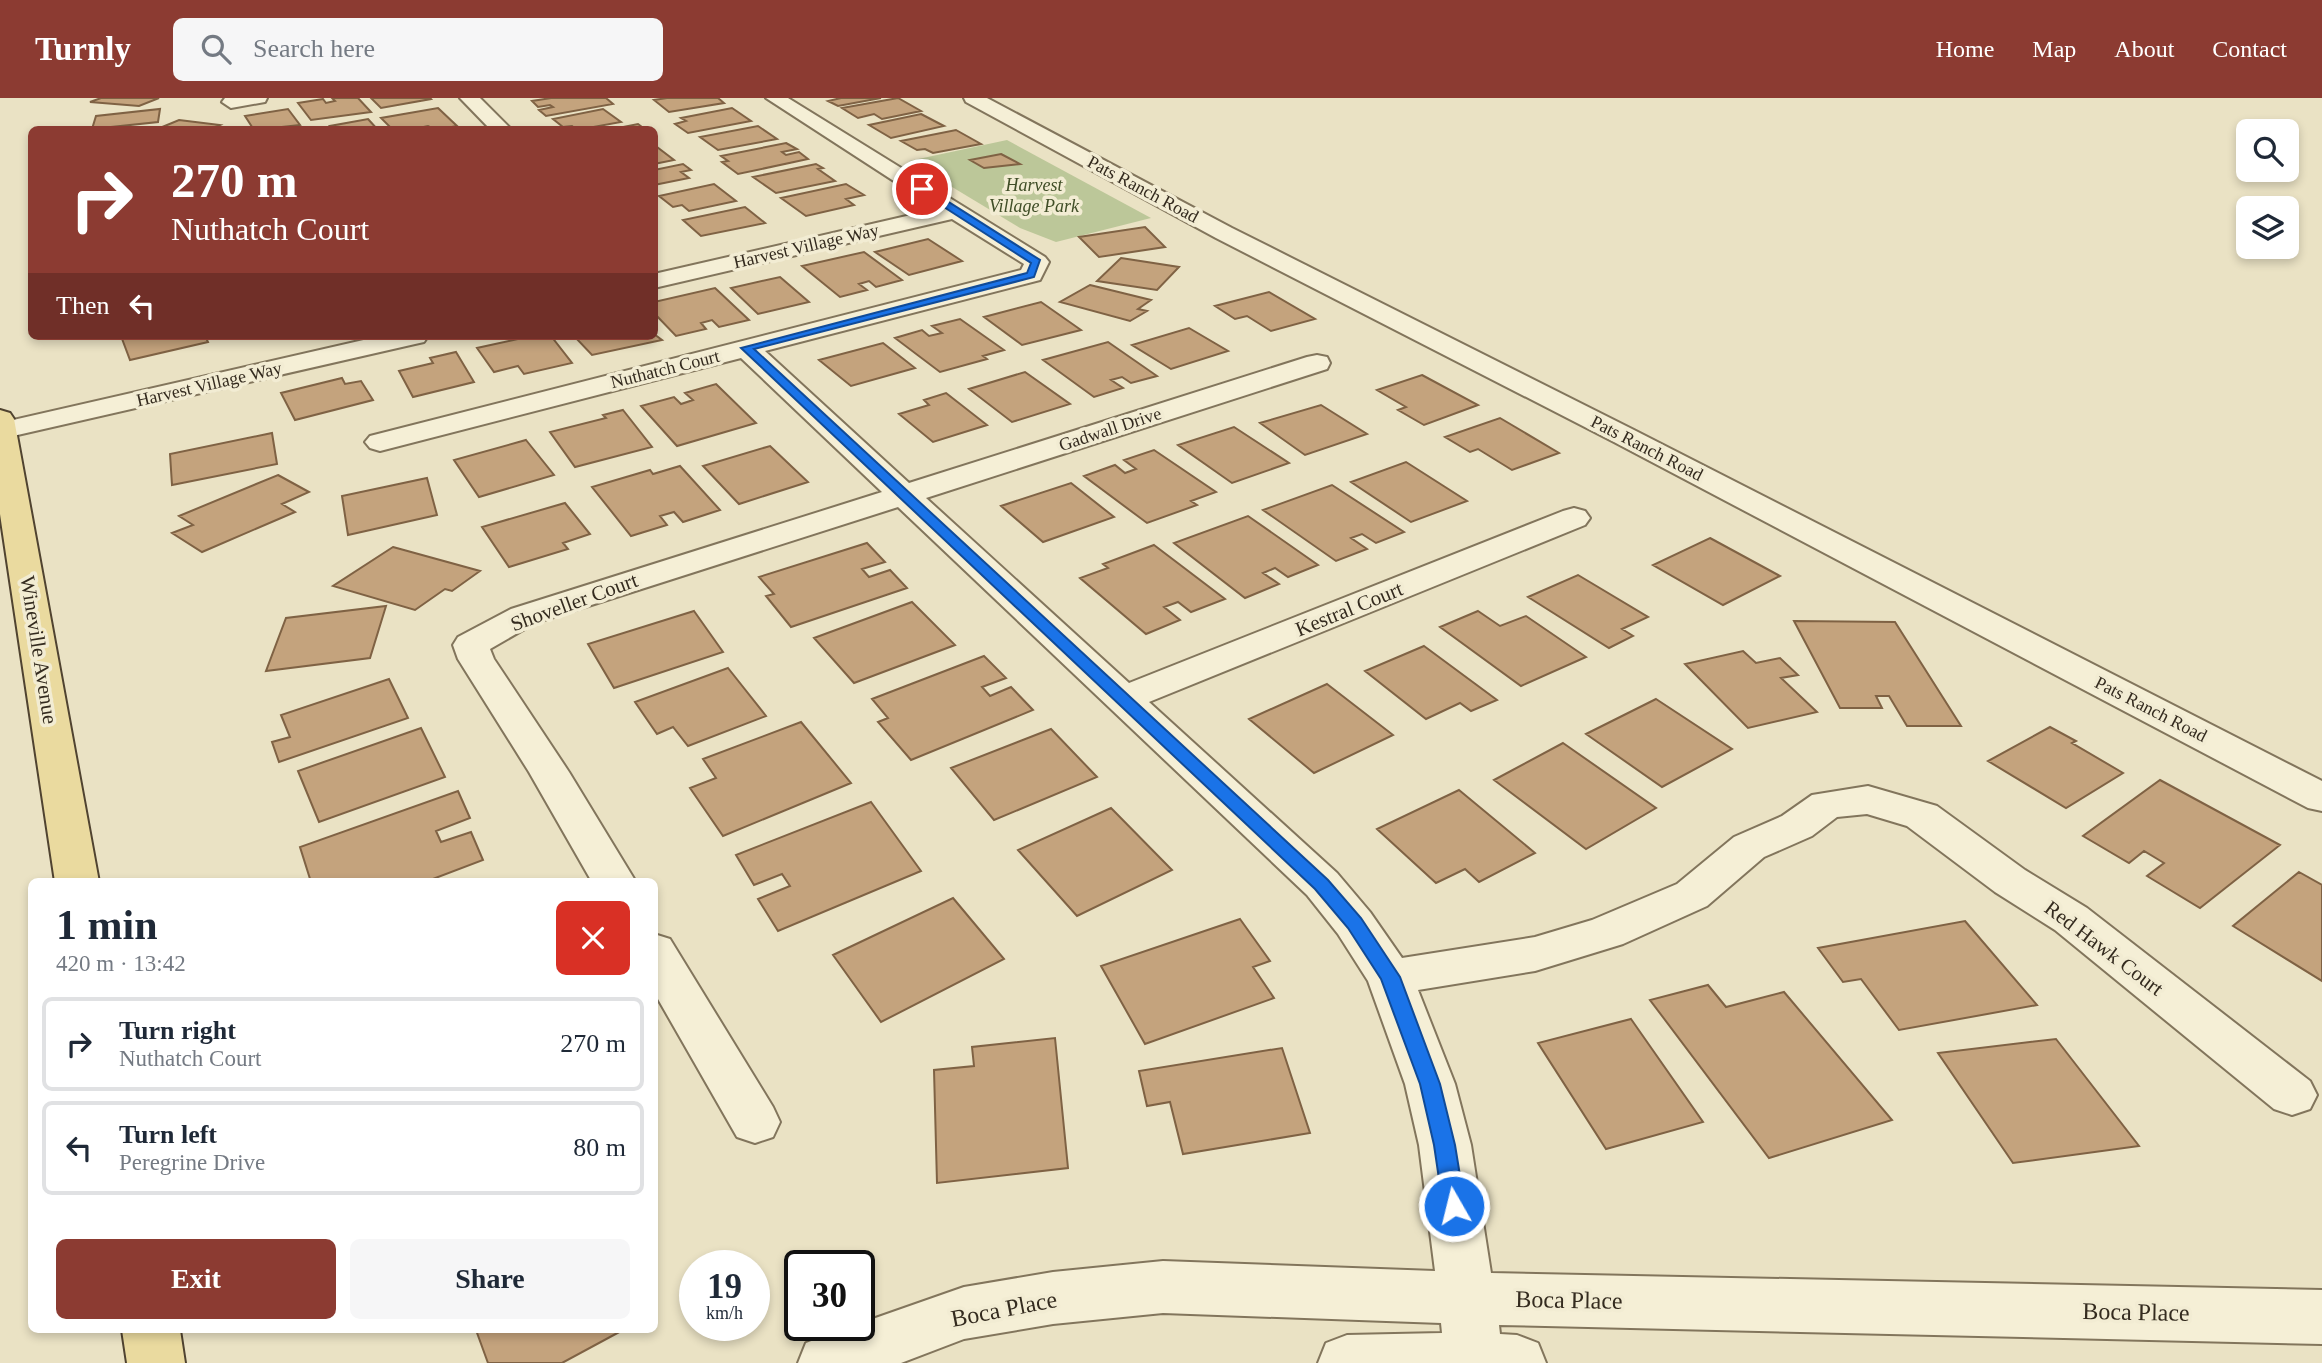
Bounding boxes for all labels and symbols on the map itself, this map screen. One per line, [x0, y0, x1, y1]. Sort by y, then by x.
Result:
street label: Pats Ranch Road [1084, 151, 1202, 227]
pin [892, 159, 952, 219]
park label: Harvest Village Park [989, 175, 1080, 216]
street label: Harvest Village Way [731, 220, 881, 272]
street label: Nuthatch Court [608, 346, 722, 392]
street label: Harvest Village Way [134, 358, 284, 410]
street label: Gadwall Drive [1056, 403, 1164, 455]
street label: Pats Ranch Road [1588, 411, 1706, 485]
street label: Shoveller Court [507, 568, 641, 636]
street label: Wineville Avenue [15, 574, 63, 726]
street label: Kestral Court [1292, 577, 1406, 641]
street label: Pats Ranch Road [2092, 672, 2210, 746]
street label: Red Hawk Court [2040, 896, 2168, 1001]
position arrow [1417, 1169, 1491, 1243]
speed limit sign: 30 [784, 1250, 875, 1341]
street label: Boca Place [949, 1286, 1059, 1332]
street label: Boca Place [1515, 1286, 1623, 1314]
street label: Boca Place [2082, 1298, 2190, 1326]

